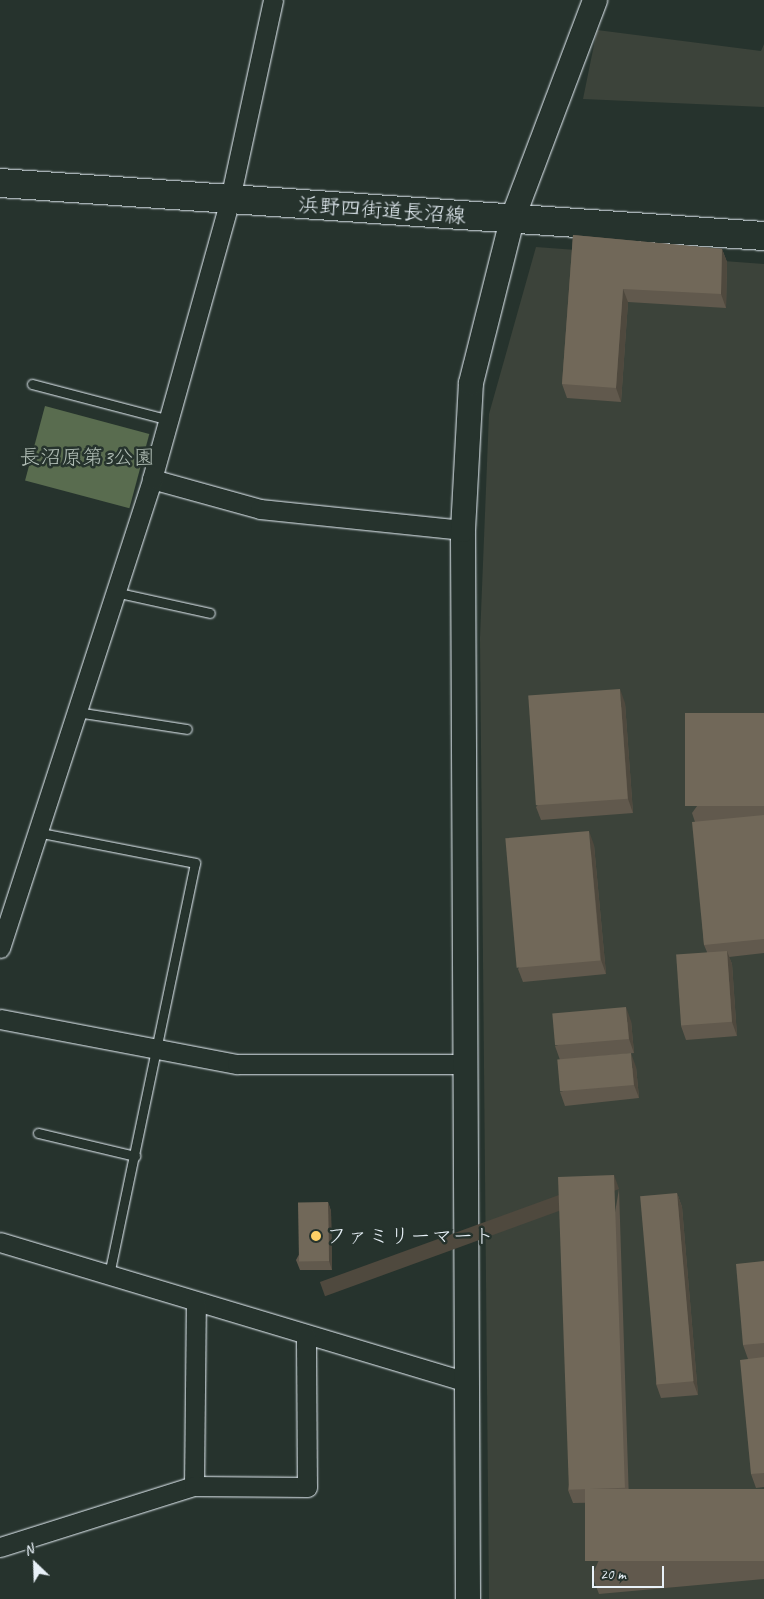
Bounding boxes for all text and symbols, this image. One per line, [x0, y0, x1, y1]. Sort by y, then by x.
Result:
street label: 浜野四街道長沼線 [297, 192, 467, 228]
park label: 長沼原第3公園 [19, 444, 155, 470]
place label: ファミリーマート [326, 1223, 494, 1249]
marker: ファミリーマート [310, 1230, 322, 1242]
north arrow [10, 1539, 60, 1589]
text: N [21, 1540, 36, 1559]
scale bar [594, 1556, 666, 1588]
text: 20 m [600, 1565, 626, 1584]

